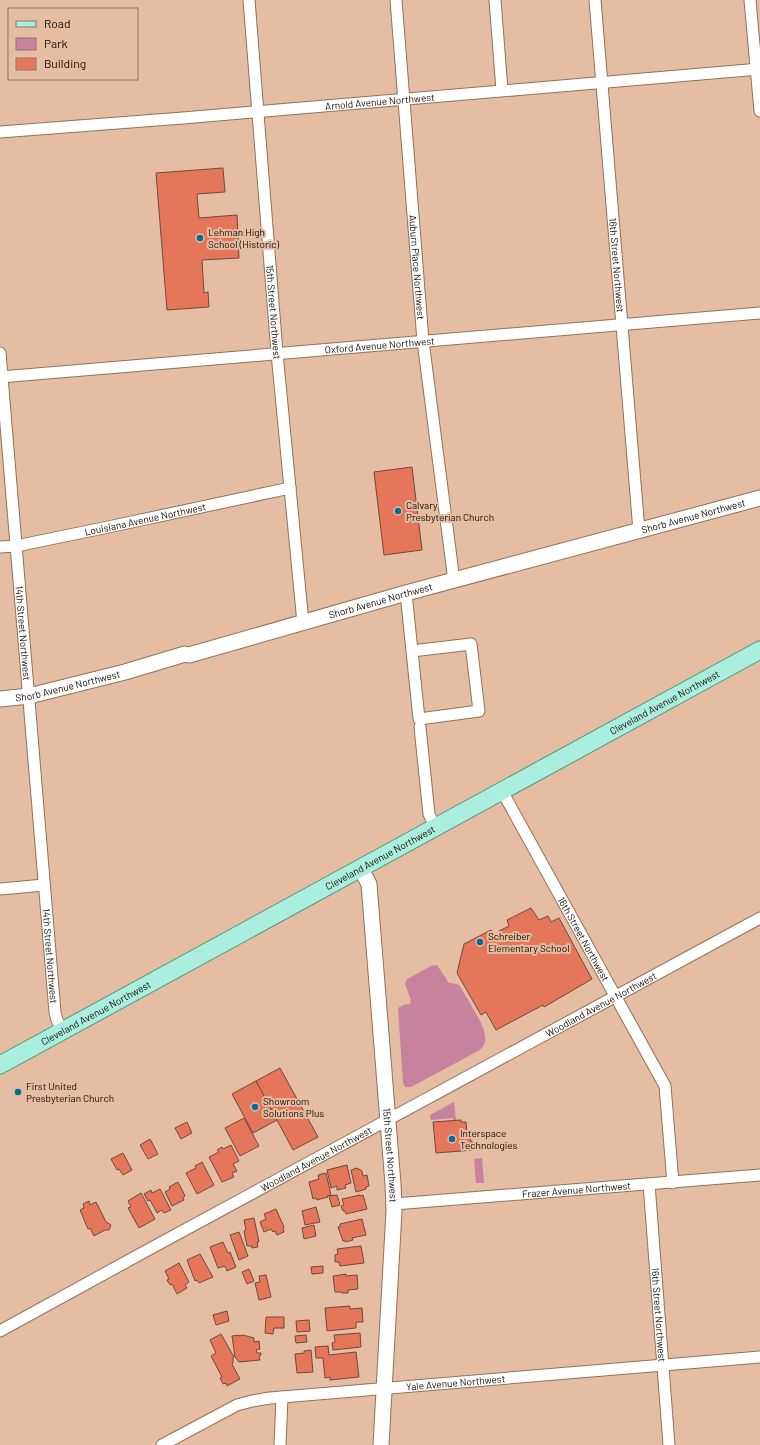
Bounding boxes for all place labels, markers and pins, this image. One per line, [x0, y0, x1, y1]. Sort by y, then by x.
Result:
place label: Lehman High School (Historic) [208, 226, 279, 250]
marker: Lehman High School (Historic) [195, 233, 205, 243]
place label: Calvary Presbyterian Church [406, 499, 494, 523]
marker: Calvary Presbyterian Church [393, 506, 403, 516]
place label: Schreiber Elementary School [488, 930, 569, 954]
marker: Schreiber Elementary School [475, 937, 485, 947]
place label: First United Presbyterian Church [26, 1080, 114, 1104]
marker: First United Presbyterian Church [13, 1087, 23, 1097]
place label: Showroom Solutions Plus [263, 1095, 324, 1119]
marker: Showroom Solutions Plus [250, 1102, 260, 1112]
place label: Interspace Technologies [460, 1127, 518, 1151]
marker: Interspace Technologies [447, 1134, 457, 1144]

